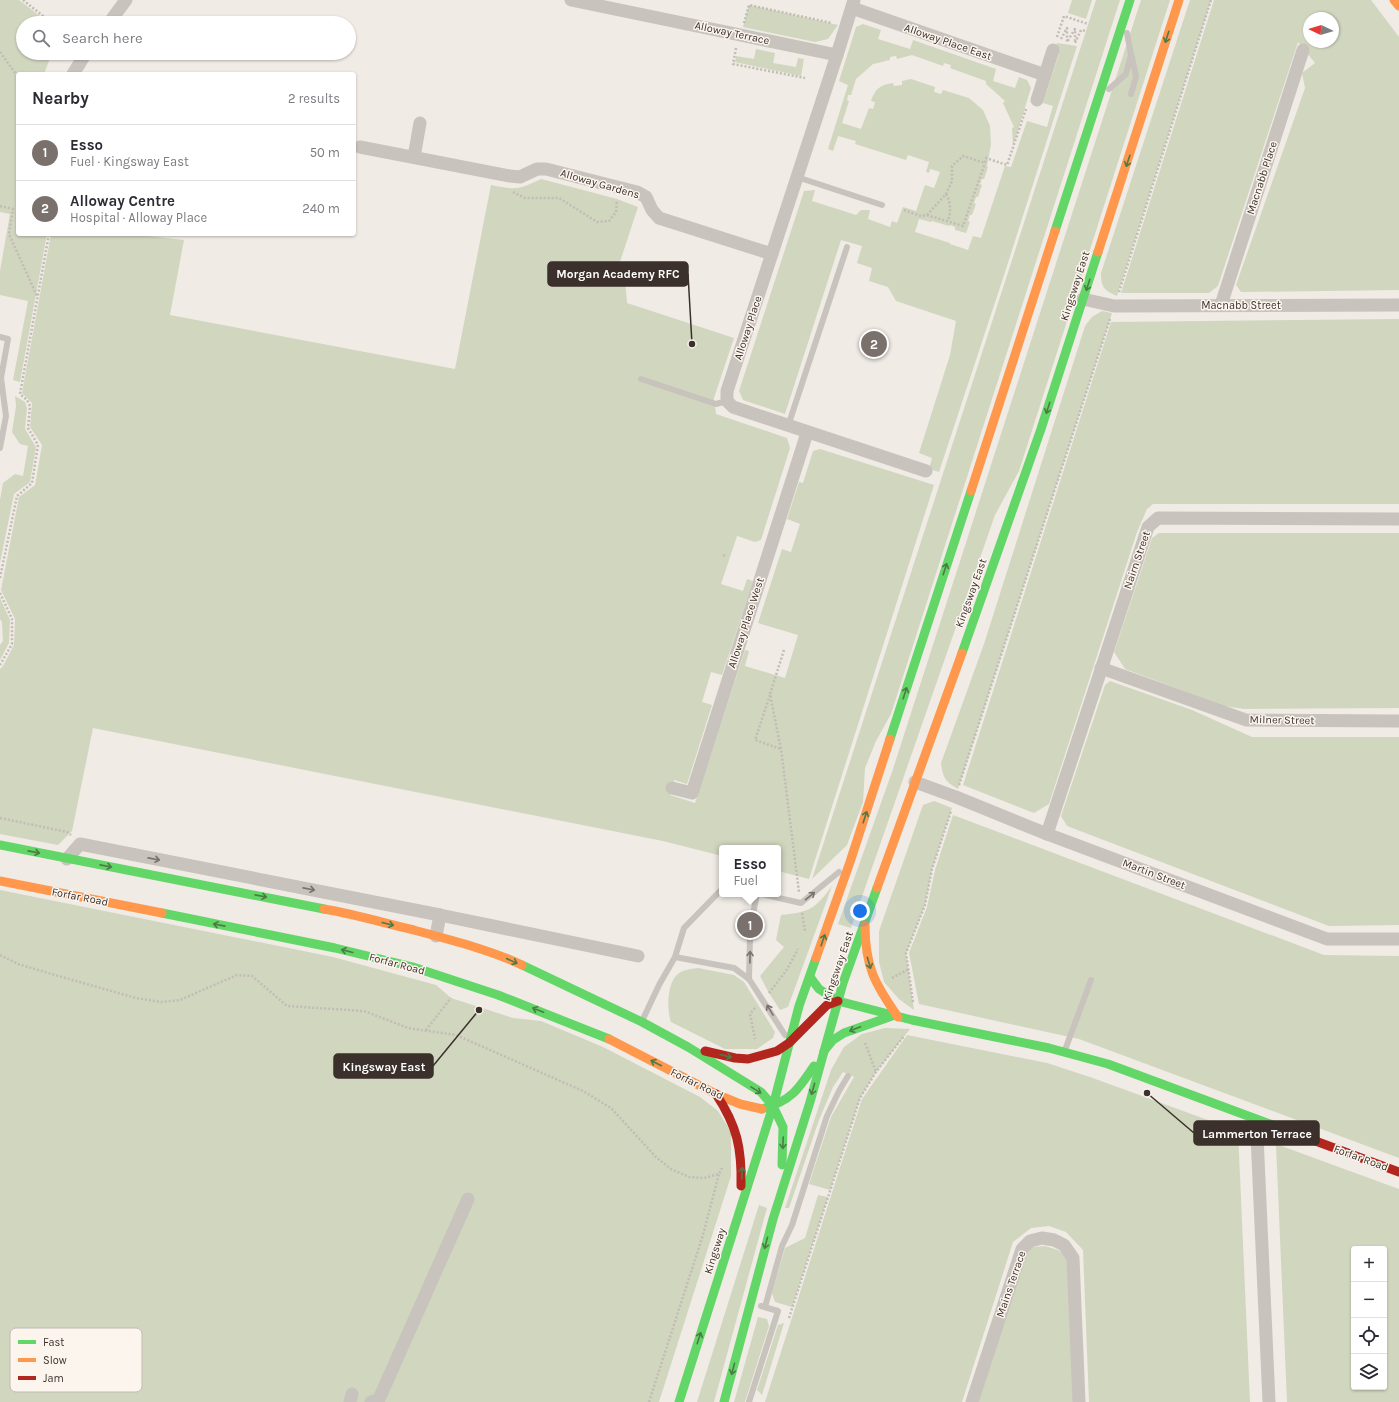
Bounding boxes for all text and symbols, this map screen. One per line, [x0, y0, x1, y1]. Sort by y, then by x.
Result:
north arrow [1303, 12, 1339, 48]
search box [16, 16, 356, 60]
street label: Alloway Terrace [694, 19, 771, 47]
street label: Alloway Place East [903, 21, 993, 63]
icon: search [30, 27, 52, 49]
text: Search here [62, 29, 143, 47]
one-way arrow [1163, 31, 1171, 43]
text: Nearby [32, 88, 89, 108]
text: 2 results [288, 91, 340, 106]
text: Esso [70, 136, 103, 154]
street label: Macnabb Place [1244, 140, 1280, 216]
text: 1 [43, 145, 47, 160]
text: 50 m [310, 145, 340, 160]
text: Fuel · Kingsway East [70, 154, 189, 169]
one-way arrow [1123, 155, 1131, 167]
street label: Alloway Gardens [559, 166, 641, 202]
text: Alloway Centre [70, 192, 175, 210]
text: 2 [41, 201, 49, 216]
text: 240 m [302, 201, 340, 216]
text: Hospital · Alloway Place [70, 210, 207, 225]
street label: Kingsway East [1058, 250, 1092, 322]
callout: Morgan Academy RFC [548, 262, 688, 286]
text: Morgan Academy RFC [556, 267, 680, 281]
one-way arrow [1083, 278, 1091, 290]
street label: Alloway Place [731, 294, 765, 362]
street label: Macnabb Street [1201, 299, 1281, 312]
pin: 2 [861, 329, 887, 359]
one-way arrow [1044, 402, 1051, 415]
street label: Nairn Street [1121, 529, 1153, 591]
street label: Kingsway East [952, 557, 990, 629]
one-way arrow [942, 563, 949, 576]
street label: Alloway Place West [725, 576, 767, 670]
one-way arrow [902, 687, 909, 700]
street label: Milner Street [1250, 713, 1314, 727]
one-way arrow [862, 810, 869, 823]
popup [719, 845, 781, 897]
one-way arrow [27, 848, 40, 856]
one-way arrow [147, 855, 160, 863]
text: Esso [733, 855, 767, 873]
street label: Martin Street [1121, 856, 1187, 892]
one-way arrow [99, 862, 112, 870]
text: Fuel [733, 873, 758, 888]
street label: Forfar Road [51, 885, 109, 909]
one-way arrow [302, 886, 315, 894]
one-way arrow [805, 891, 816, 900]
one-way arrow [254, 892, 267, 900]
your location [850, 901, 870, 921]
pin: 1 [737, 910, 763, 940]
one-way arrow [381, 920, 394, 928]
one-way arrow [213, 921, 226, 929]
street label: Kingsway East [820, 930, 856, 1002]
one-way arrow [820, 934, 828, 946]
one-way arrow [341, 947, 354, 954]
street label: Forfar Road [368, 950, 426, 978]
one-way arrow [746, 951, 754, 964]
one-way arrow [865, 957, 873, 970]
one-way arrow [506, 958, 518, 965]
one-way arrow [765, 1004, 773, 1016]
one-way arrow [532, 1005, 544, 1013]
one-way arrow [849, 1026, 861, 1034]
one-way arrow [719, 1053, 732, 1060]
callout: Kingsway East [334, 1054, 433, 1078]
one-way arrow [650, 1059, 662, 1067]
text: Kingsway East [343, 1060, 426, 1074]
street label: Forfar Road [668, 1066, 726, 1102]
one-way arrow [809, 1082, 816, 1095]
one-way arrow [751, 1085, 762, 1094]
callout: Lammerton Terrace [1194, 1121, 1319, 1145]
text: Lammerton Terrace [1202, 1127, 1312, 1141]
one-way arrow [779, 1136, 786, 1149]
street label: Forfar Road [1332, 1142, 1390, 1174]
one-way arrow [738, 1167, 745, 1180]
street label: Kingsway [701, 1226, 729, 1276]
one-way arrow [762, 1236, 770, 1249]
map controls [1351, 1246, 1387, 1390]
button: + [1351, 1246, 1387, 1282]
street label: Mains Terrace [994, 1249, 1029, 1319]
button: − [1351, 1282, 1387, 1318]
button: locate [1351, 1318, 1387, 1354]
legend [10, 1328, 142, 1392]
one-way arrow [696, 1332, 703, 1345]
text: Fast [43, 1336, 64, 1349]
text: Slow [43, 1354, 67, 1367]
button: layers [1351, 1354, 1387, 1390]
one-way arrow [729, 1362, 736, 1375]
text: Jam [43, 1372, 64, 1385]

